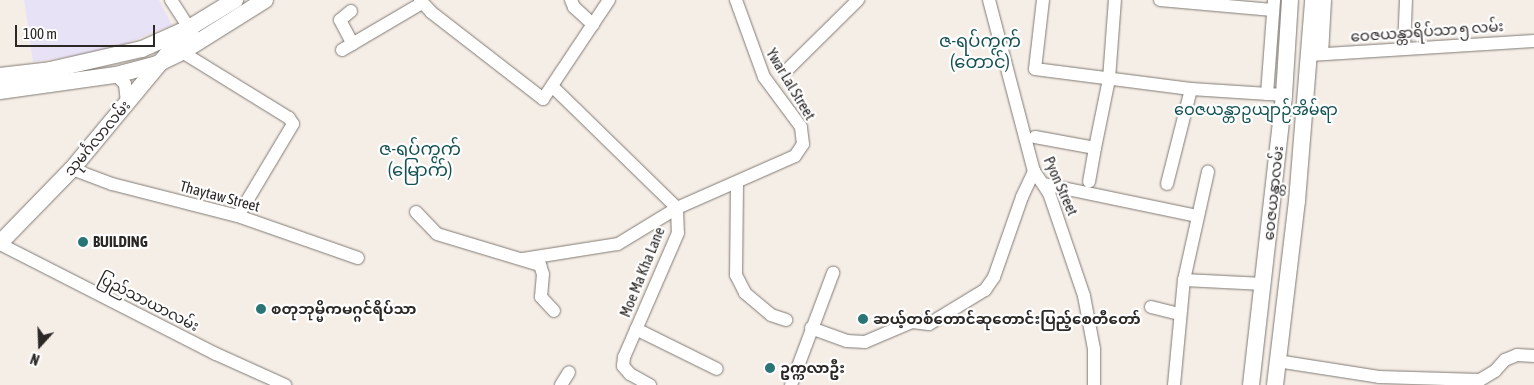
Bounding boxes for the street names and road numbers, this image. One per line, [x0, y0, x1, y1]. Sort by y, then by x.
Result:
street label: ဝေဇယန္တာရိပ်သာ ၅ လမ်း [1350, 17, 1504, 45]
street label: Ywar Lal Street [763, 45, 819, 123]
street label: သုမင်္ဂလာလမ်း [60, 97, 134, 179]
street label: ဝေဇယန္တာလမ်း [1259, 145, 1287, 241]
street label: Pyon Street [1040, 154, 1082, 218]
street label: Thaytaw Street [178, 177, 262, 215]
street label: Moe Ma Kha Lane [616, 224, 668, 320]
street label: ပြည်သာယာလမ်း [96, 269, 202, 335]

